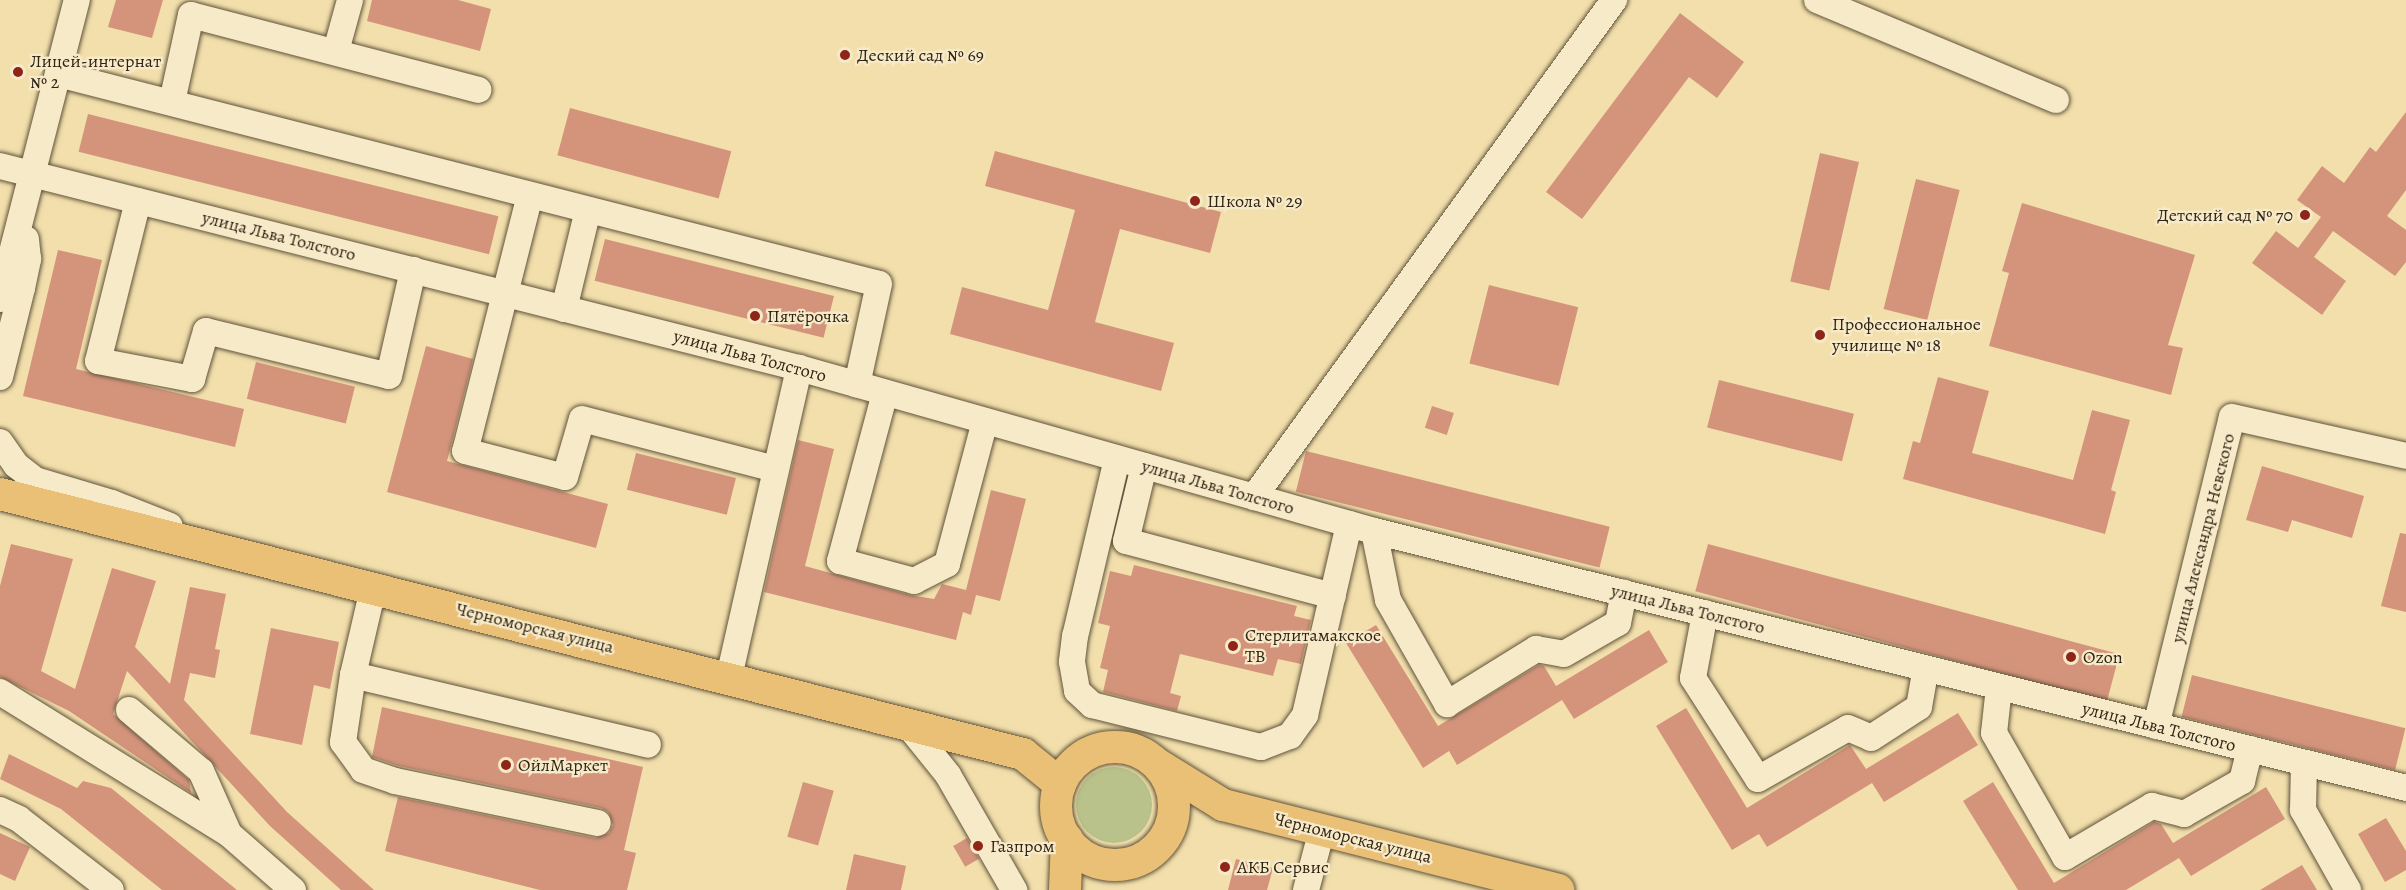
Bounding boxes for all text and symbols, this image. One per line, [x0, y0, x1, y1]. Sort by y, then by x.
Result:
place label: Деский сад № 69 [857, 44, 984, 66]
marker: Деский сад № 69 [838, 48, 852, 62]
place label: Лицей-интернат № 2 [30, 51, 161, 94]
marker: Лицей-интернат № 2 [11, 65, 25, 79]
place label: Школа № 29 [1207, 190, 1302, 212]
marker: Школа № 29 [1188, 194, 1202, 208]
place label: Детский сад № 70 [2157, 204, 2293, 226]
street label: улица Льва Толстого [200, 206, 358, 266]
marker: Детский сад № 70 [2298, 208, 2312, 222]
place label: Пятёрочка [767, 305, 849, 327]
marker: Пятёрочка [748, 309, 762, 323]
place label: Профессиональное училище № 18 [1832, 314, 1981, 356]
street label: улица Льва Толстого [671, 325, 829, 387]
marker: Профессиональное училище № 18 [1813, 328, 1827, 342]
street label: улица Александра Невского [2166, 431, 2240, 645]
street label: улица Льва Толстого [1139, 455, 1297, 519]
street label: улица Льва Толстого [1609, 579, 1767, 639]
street label: Черноморская улица [454, 598, 616, 658]
place label: Стерлитамакское ТВ [1245, 625, 1381, 668]
marker: Стерлитамакское ТВ [1226, 639, 1240, 653]
place label: Ozon [2083, 646, 2123, 668]
marker: Ozon [2064, 650, 2078, 664]
street label: улица Льва Толстого [2080, 697, 2238, 757]
place label: ОйлМаркет [518, 754, 608, 776]
marker: ОйлМаркет [499, 758, 513, 772]
street label: Черноморская улица [1272, 808, 1434, 868]
place label: Газпром [990, 835, 1055, 857]
marker: Газпром [971, 839, 985, 853]
place label: АКБ Сервис [1237, 856, 1329, 878]
marker: АКБ Сервис [1218, 860, 1232, 874]

